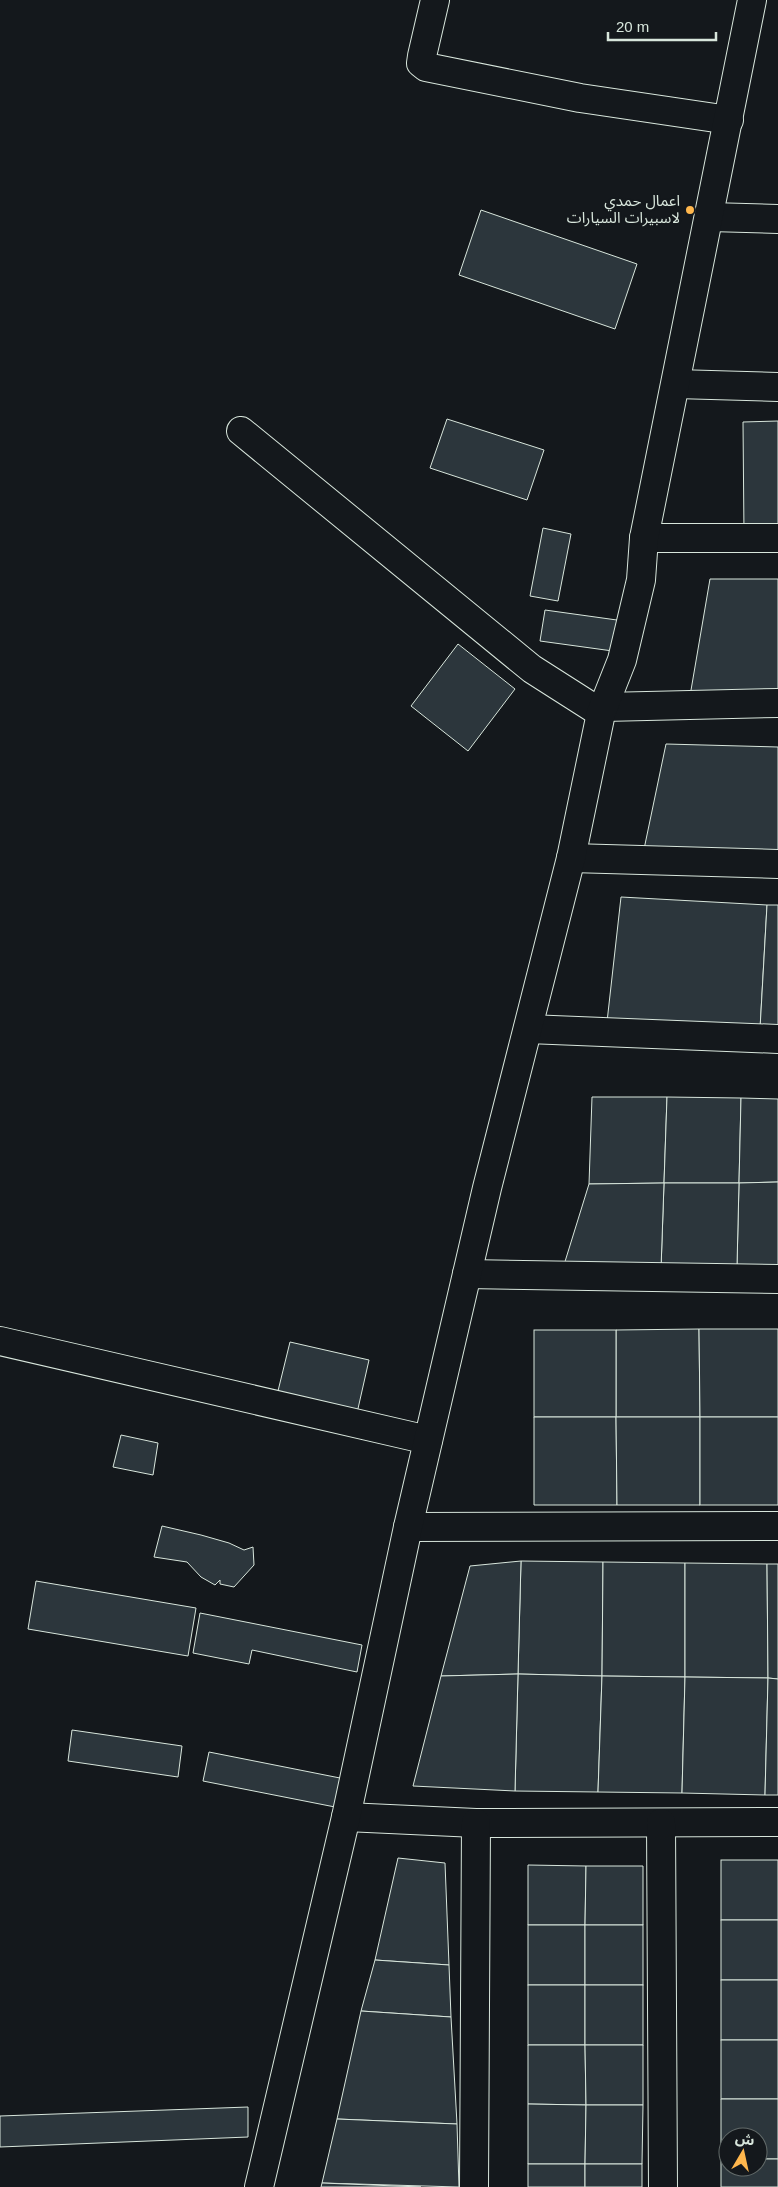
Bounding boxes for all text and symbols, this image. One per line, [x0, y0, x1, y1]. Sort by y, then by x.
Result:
scale bar [608, 10, 716, 42]
text: 20 m [616, 18, 649, 35]
place label: اعمال حمدي لاسبيرات السيارات [567, 192, 680, 227]
marker: اعمال حمدي لاسبيرات السيارات [684, 204, 696, 216]
north arrow [718, 2127, 768, 2177]
text: ش [734, 2130, 756, 2149]

